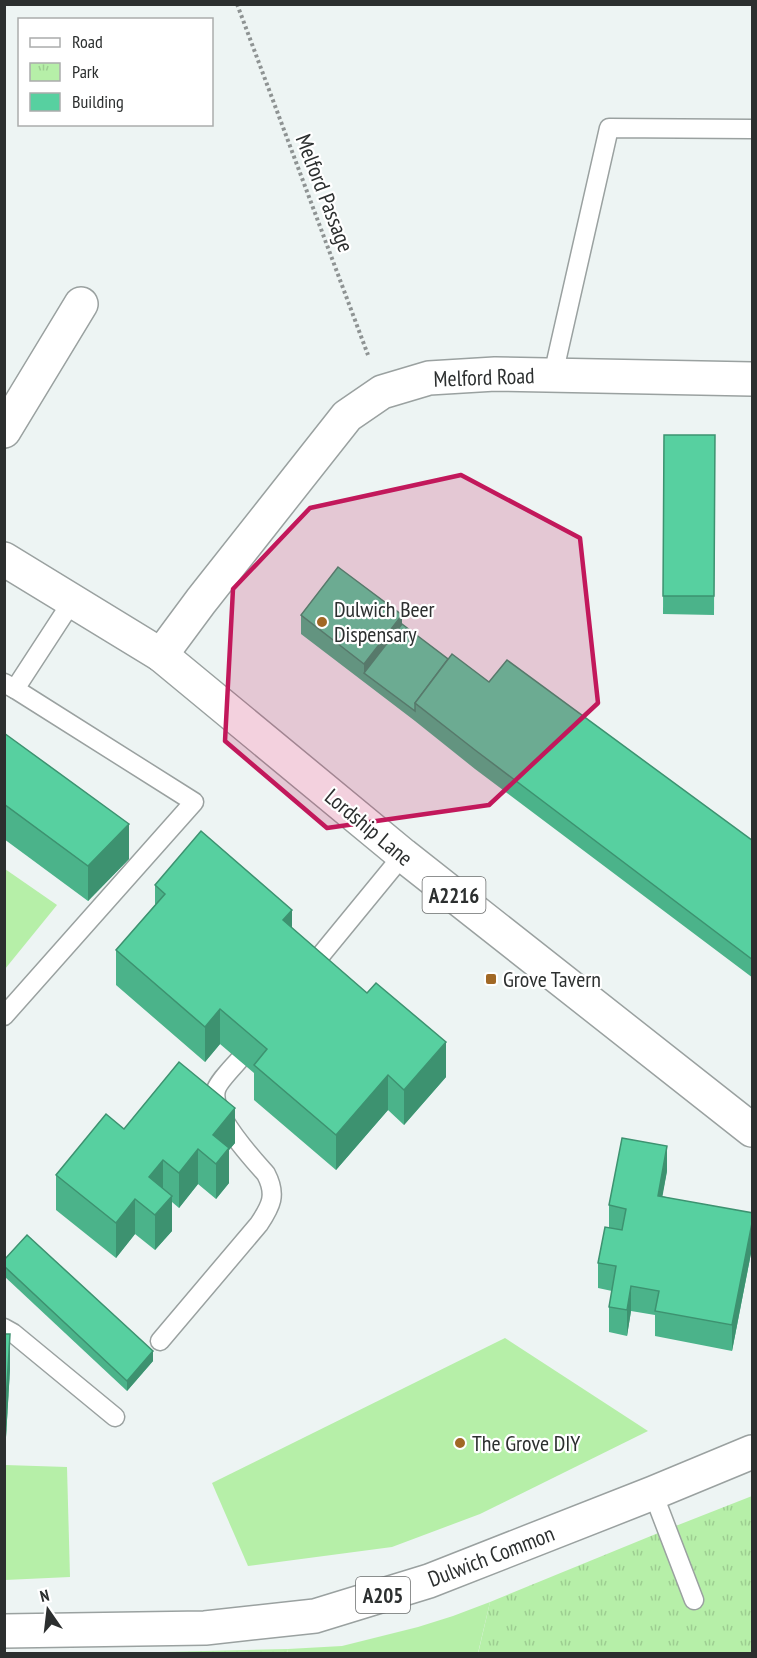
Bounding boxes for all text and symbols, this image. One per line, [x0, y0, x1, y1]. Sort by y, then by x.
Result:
legend [18, 18, 213, 126]
text: Road [72, 30, 103, 53]
text: Park [72, 60, 99, 83]
text: Building [72, 90, 124, 113]
street label: Melford Passage [290, 130, 360, 256]
street label: Melford Road [433, 361, 535, 393]
place label: Dulwich Beer Dispensary [334, 595, 435, 648]
marker: Dulwich Beer Dispensary [315, 615, 329, 629]
street label: Lordship Lane [320, 782, 418, 872]
road number: A2216 [422, 877, 486, 913]
place label: Grove Tavern [503, 965, 601, 993]
marker: Grove Tavern [484, 972, 498, 986]
place label: The Grove DIY [472, 1429, 580, 1457]
marker: The Grove DIY [453, 1436, 467, 1450]
street label: Dulwich Common [424, 1519, 558, 1593]
road number: A205 [356, 1577, 410, 1613]
north arrow [18, 1580, 78, 1640]
text: N [38, 1585, 51, 1606]

